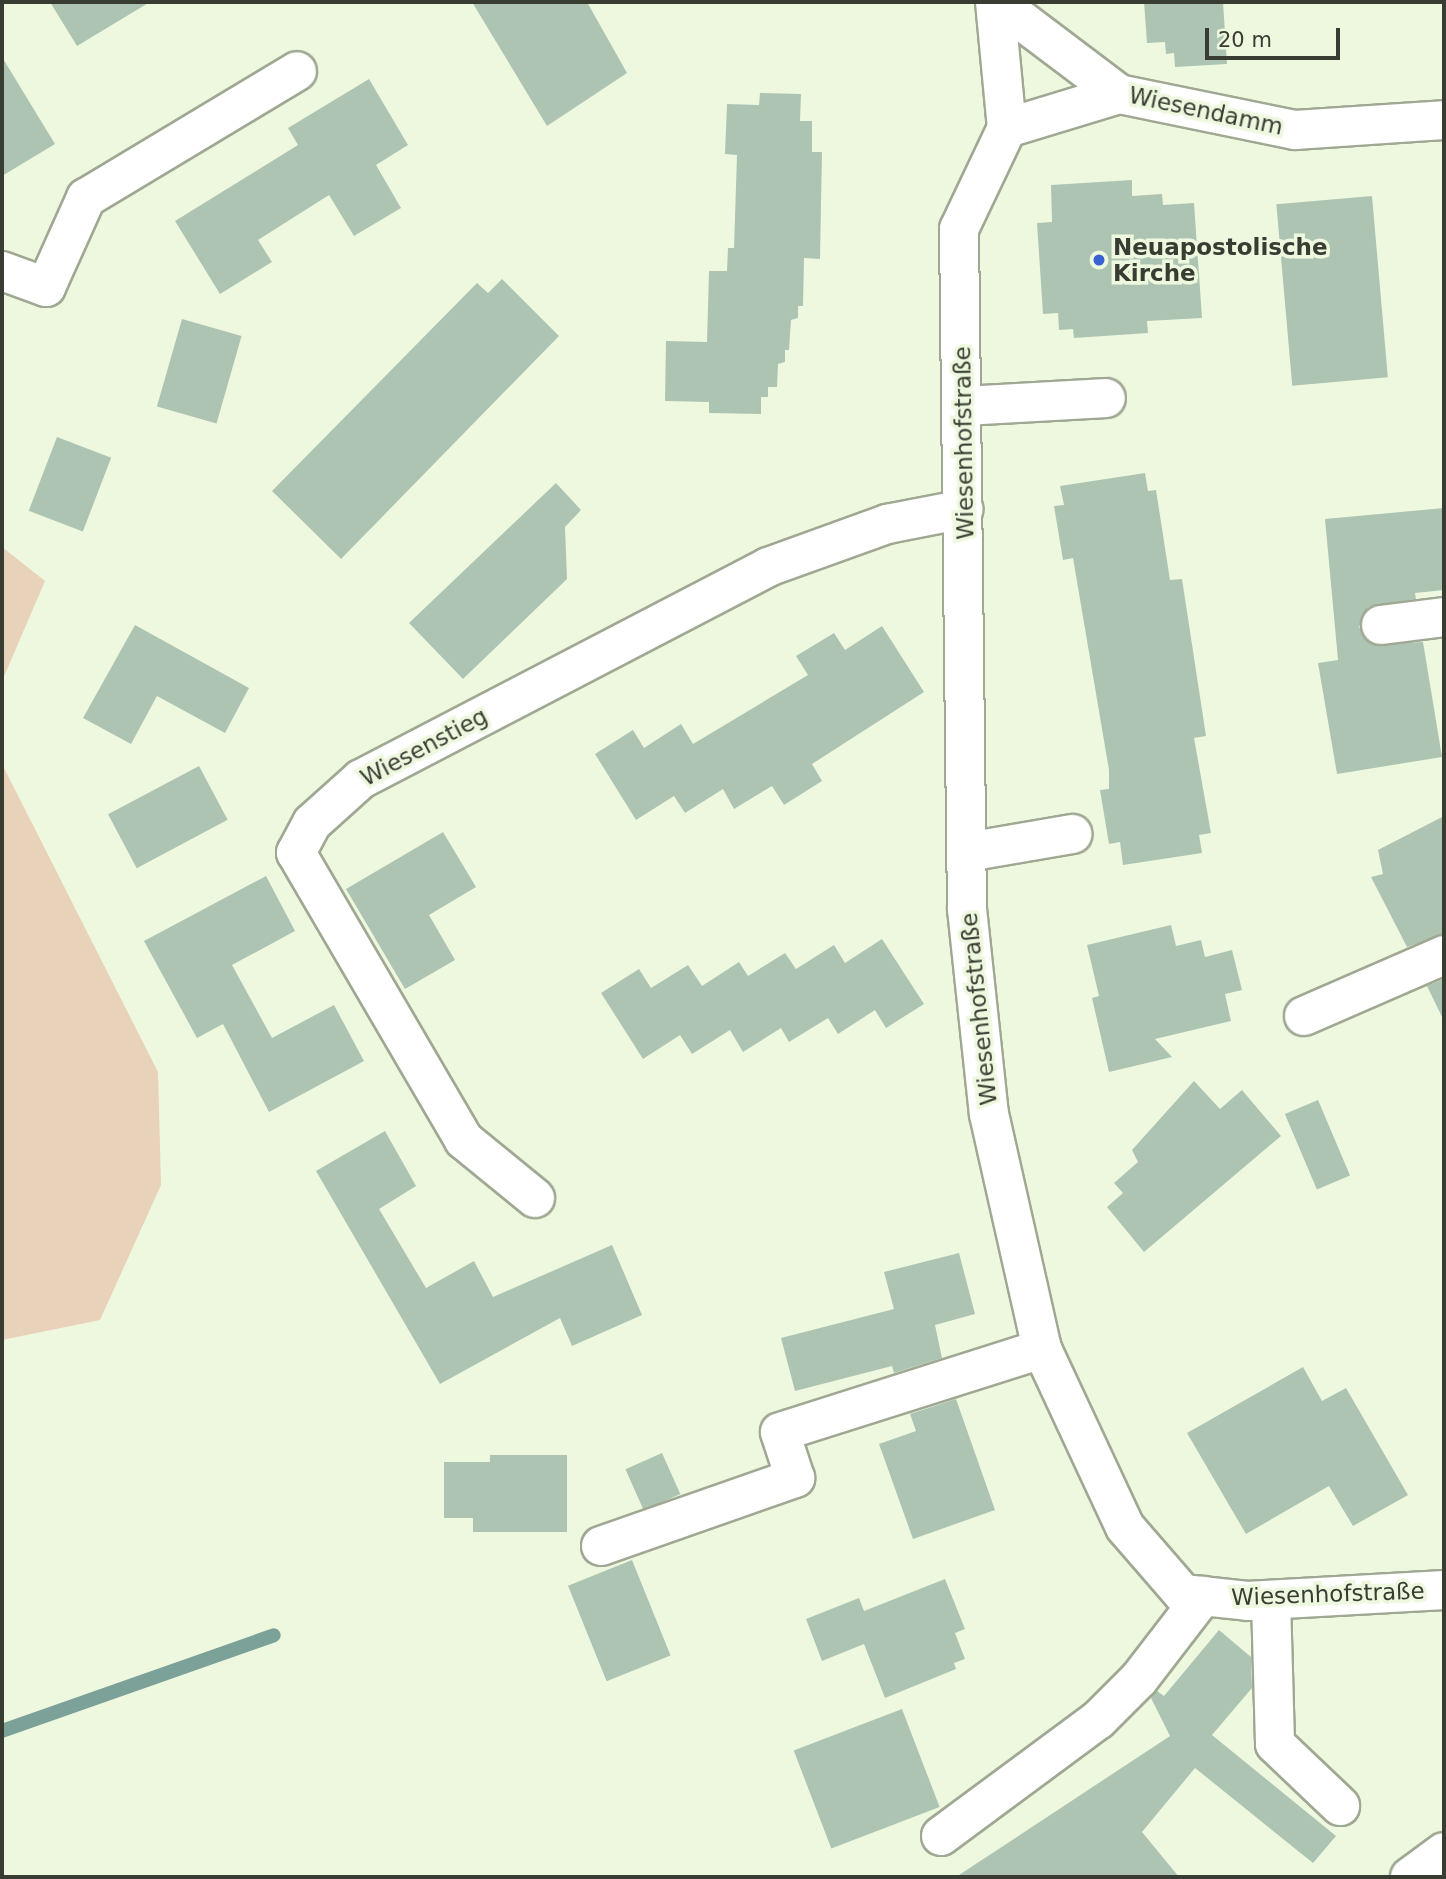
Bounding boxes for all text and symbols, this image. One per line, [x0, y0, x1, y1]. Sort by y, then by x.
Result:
scale bar [1208, 14, 1343, 58]
text: 20 m [1218, 28, 1272, 52]
street label: Wiesendamm [1126, 81, 1286, 141]
place label: Neuapostolische Kirche [1113, 233, 1328, 287]
marker: Neuapostolische Kirche [1091, 252, 1107, 268]
street label: Wiesenhofstraße [949, 346, 979, 540]
street label: Wiesenstieg [356, 702, 492, 792]
street label: Wiesenhofstraße [955, 911, 1003, 1107]
street label: Wiesenhofstraße [1231, 1577, 1425, 1611]

